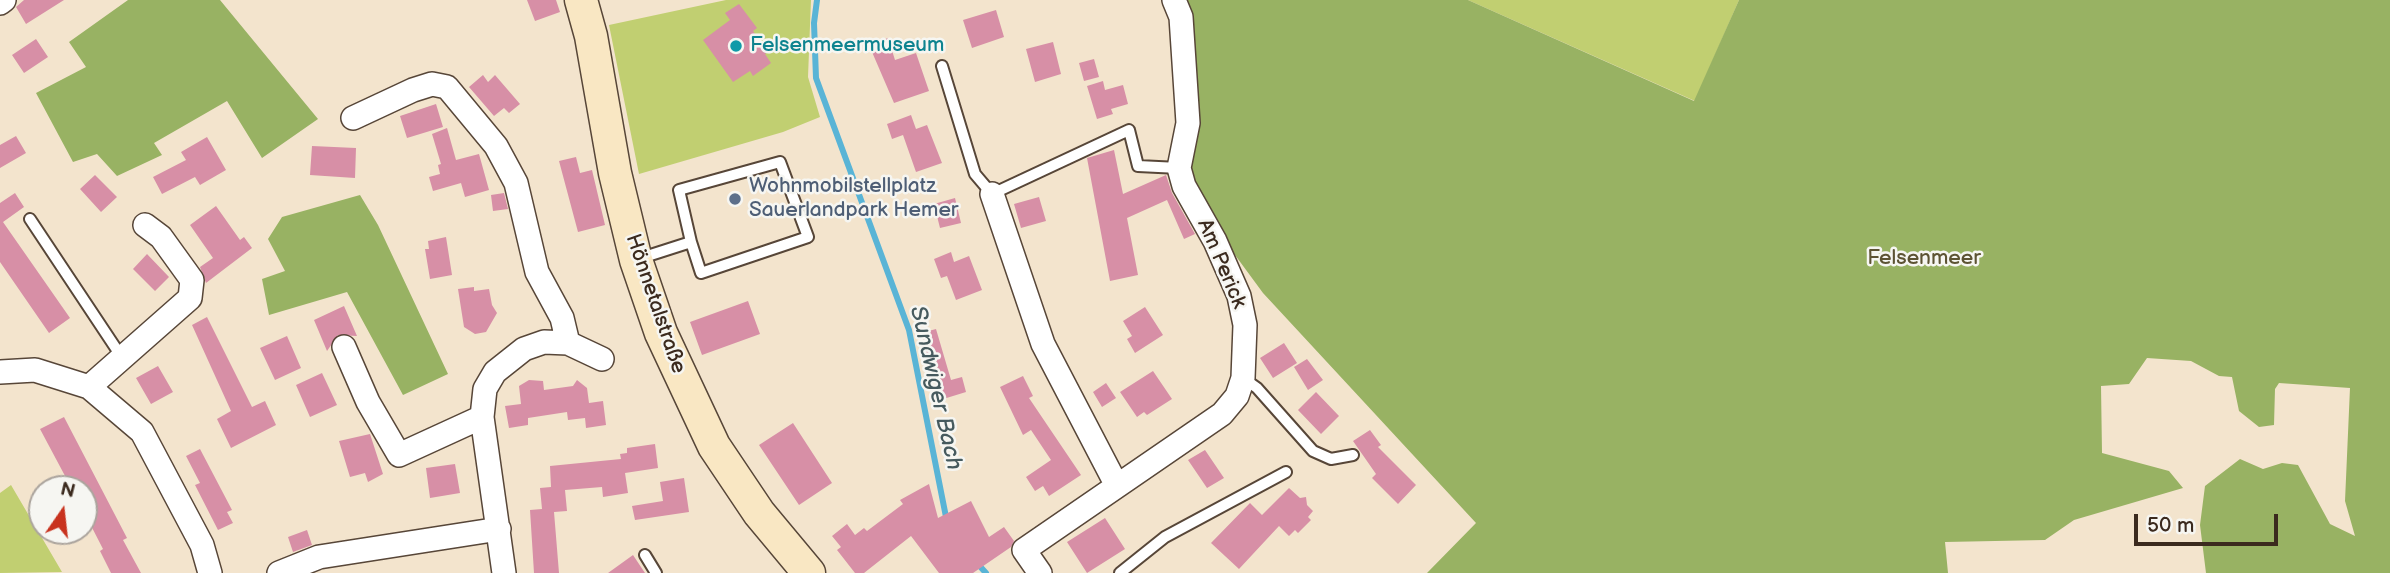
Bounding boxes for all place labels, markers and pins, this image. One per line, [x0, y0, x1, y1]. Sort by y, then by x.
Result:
place label: Felsenmeermuseum [750, 33, 944, 59]
marker: Felsenmeermuseum [728, 38, 744, 54]
place label: Wohnmobilstellplatz Sauerlandpark Hemer [749, 174, 958, 224]
marker: Wohnmobilstellplatz Sauerlandpark Hemer [727, 191, 743, 207]

